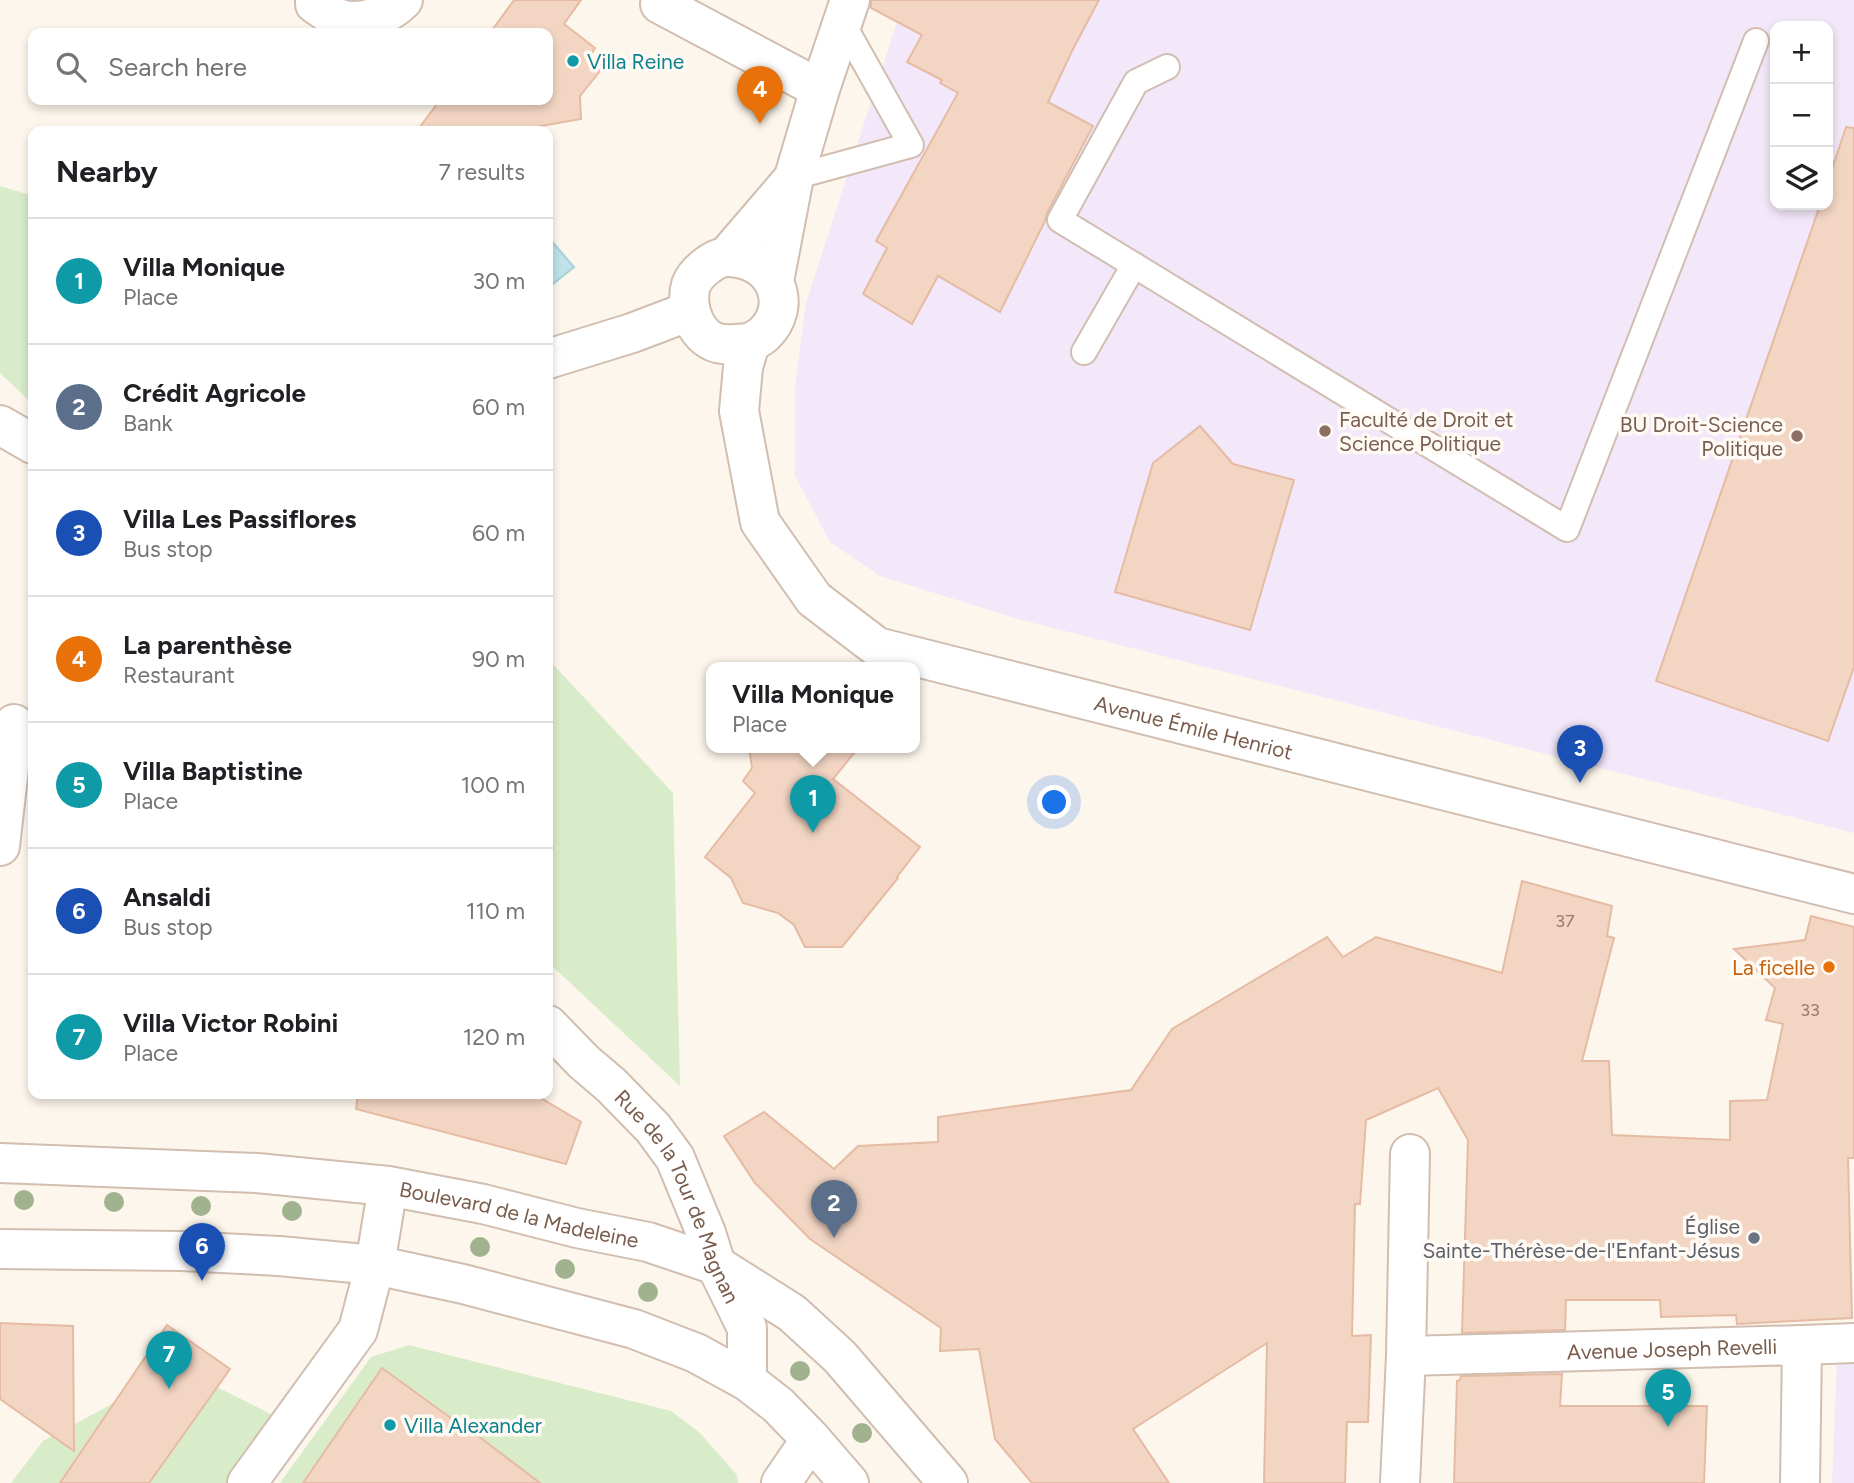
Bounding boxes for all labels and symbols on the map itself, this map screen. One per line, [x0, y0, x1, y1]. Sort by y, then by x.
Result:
place label: Villa Reine [587, 49, 684, 74]
marker: Villa Reine [565, 53, 581, 69]
pin: 4 [737, 66, 783, 124]
place label: Faculté de Droit et Science Politique [1339, 407, 1513, 456]
place label: BU Droit-Science Politique [1620, 412, 1783, 461]
marker: Faculté de Droit et Science Politique [1317, 423, 1333, 439]
marker: BU Droit-Science Politique [1789, 428, 1805, 444]
street label: Avenue Émile Henriot [1092, 690, 1296, 764]
pin: 3 [1557, 725, 1603, 783]
pin: 1 [790, 775, 836, 833]
your location [1037, 785, 1071, 819]
house number: 37 [1555, 910, 1575, 932]
place label: La ficelle [1732, 955, 1815, 980]
marker: La ficelle [1821, 959, 1837, 975]
house number: 33 [1800, 999, 1820, 1021]
street label: Rue de la Tour de Magnan [610, 1084, 745, 1307]
street label: Boulevard de la Madeleine [397, 1176, 641, 1252]
pin: 2 [811, 1180, 857, 1238]
place label: Église Sainte-Thérèse-de-l'Enfant-Jésus [1422, 1214, 1740, 1263]
pin: 6 [179, 1223, 225, 1281]
marker: Église Sainte-Thérèse-de-l'Enfant-Jésus [1746, 1230, 1762, 1246]
pin: 7 [146, 1331, 192, 1389]
street label: Avenue Joseph Revelli [1566, 1333, 1777, 1364]
pin: 5 [1645, 1369, 1691, 1427]
place label: Villa Alexander [404, 1413, 542, 1438]
marker: Villa Alexander [382, 1417, 398, 1433]

